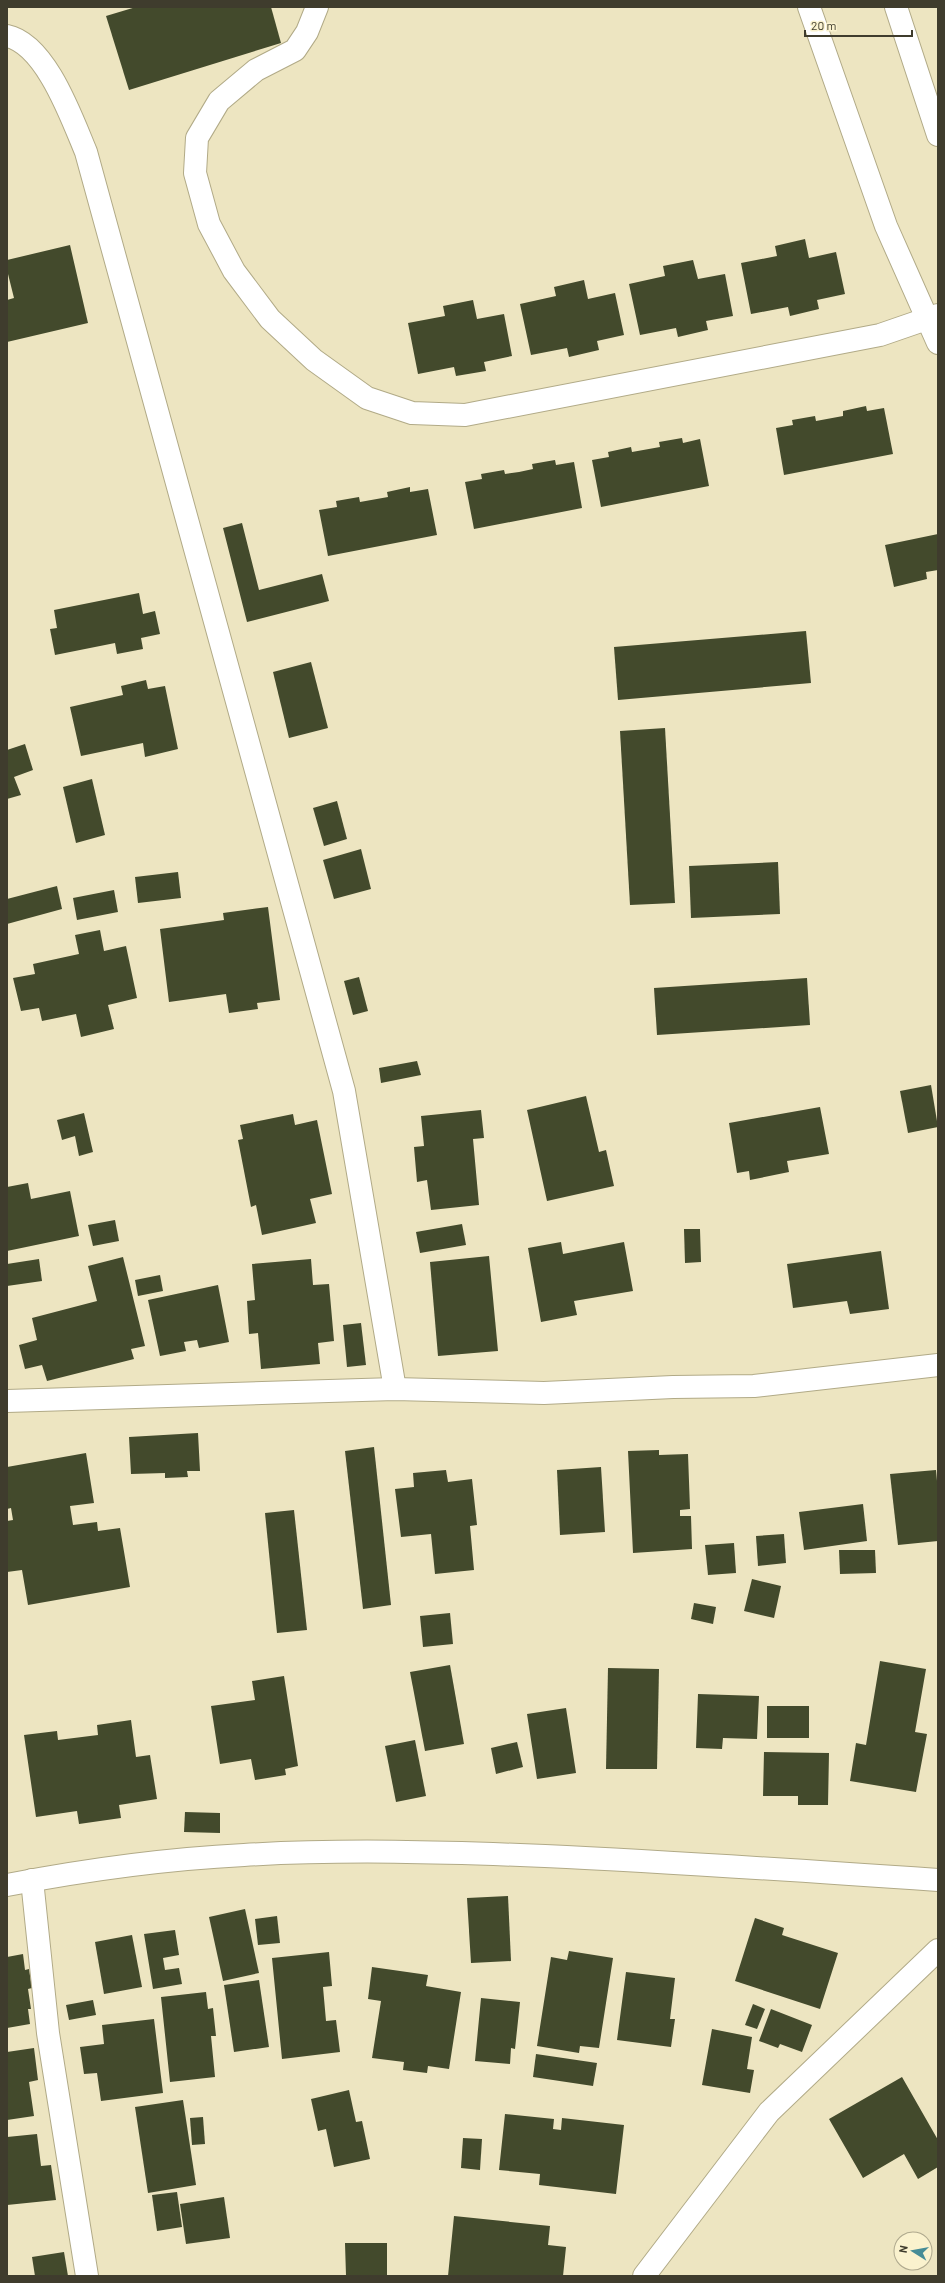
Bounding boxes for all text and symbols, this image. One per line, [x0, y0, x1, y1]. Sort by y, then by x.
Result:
scale bar [805, 12, 912, 38]
text: 20 m [811, 18, 837, 32]
north arrow [893, 2231, 933, 2271]
text: N [896, 2244, 910, 2254]

